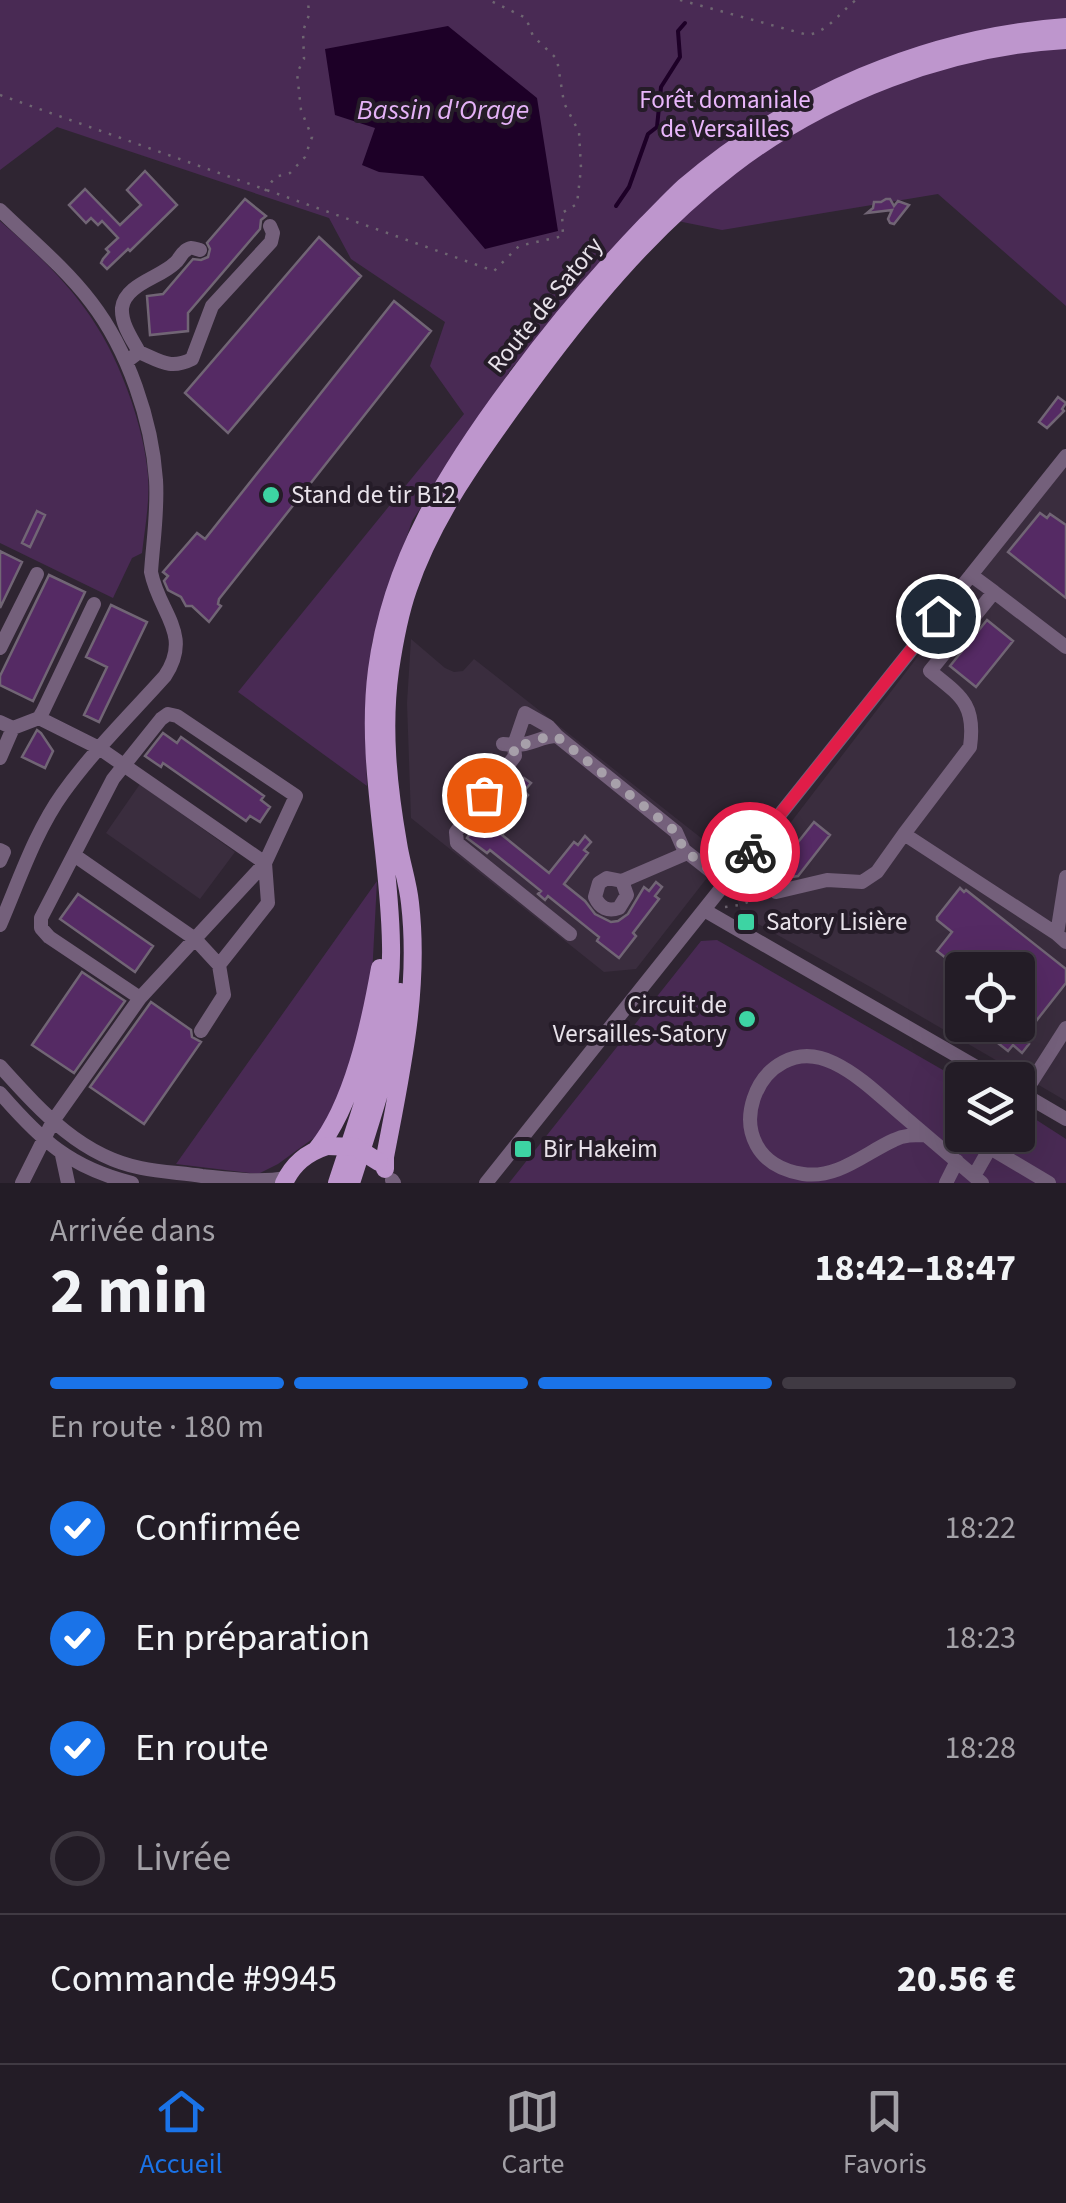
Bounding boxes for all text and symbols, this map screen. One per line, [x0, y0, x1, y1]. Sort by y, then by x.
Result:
park label: Forêt domaniale de Versailles [639, 82, 811, 147]
water label: Bassin d'Orage [357, 90, 529, 130]
street label: Route de Satory [479, 229, 611, 381]
place label: Stand de tir B12 [291, 477, 456, 513]
marker: Stand de tir B12 [260, 484, 282, 506]
pin [896, 574, 981, 659]
icon: home [911, 589, 966, 644]
pin [442, 753, 527, 838]
icon: bag [457, 768, 512, 823]
courier [700, 802, 800, 902]
icon: bike [723, 825, 778, 880]
place label: Satory Lisière [766, 904, 907, 940]
marker: Satory Lisière [735, 911, 757, 933]
map controls [945, 952, 1035, 1152]
button: locate [945, 952, 1035, 1042]
place label: Circuit de Versailles-Satory [553, 987, 727, 1052]
marker: Circuit de Versailles-Satory [736, 1008, 758, 1030]
button: layers [945, 1062, 1035, 1152]
place label: Bir Hakeim [543, 1131, 658, 1167]
marker: Bir Hakeim [512, 1138, 534, 1160]
text: Arrivée dans [50, 1208, 215, 1254]
text: 18:42–18:47 [814, 1241, 1016, 1295]
text: 2 min [50, 1245, 208, 1338]
text: En route · 180 m [50, 1404, 264, 1450]
icon: check [50, 1501, 105, 1556]
text: Confirmée [135, 1501, 301, 1555]
text: 18:22 [944, 1505, 1016, 1551]
icon: check [50, 1611, 105, 1666]
text: En préparation [135, 1611, 370, 1665]
text: 18:23 [944, 1615, 1016, 1661]
icon: check [50, 1721, 105, 1776]
text: En route [135, 1721, 269, 1775]
text: 18:28 [944, 1725, 1016, 1771]
text: Livrée [135, 1831, 231, 1885]
text: Commande #9945 [50, 1952, 337, 2006]
text: 20.56 € [897, 1952, 1016, 2006]
tab: Accueil [139, 2084, 223, 2184]
tab: Carte [501, 2084, 564, 2184]
tab: Favoris [843, 2084, 927, 2184]

